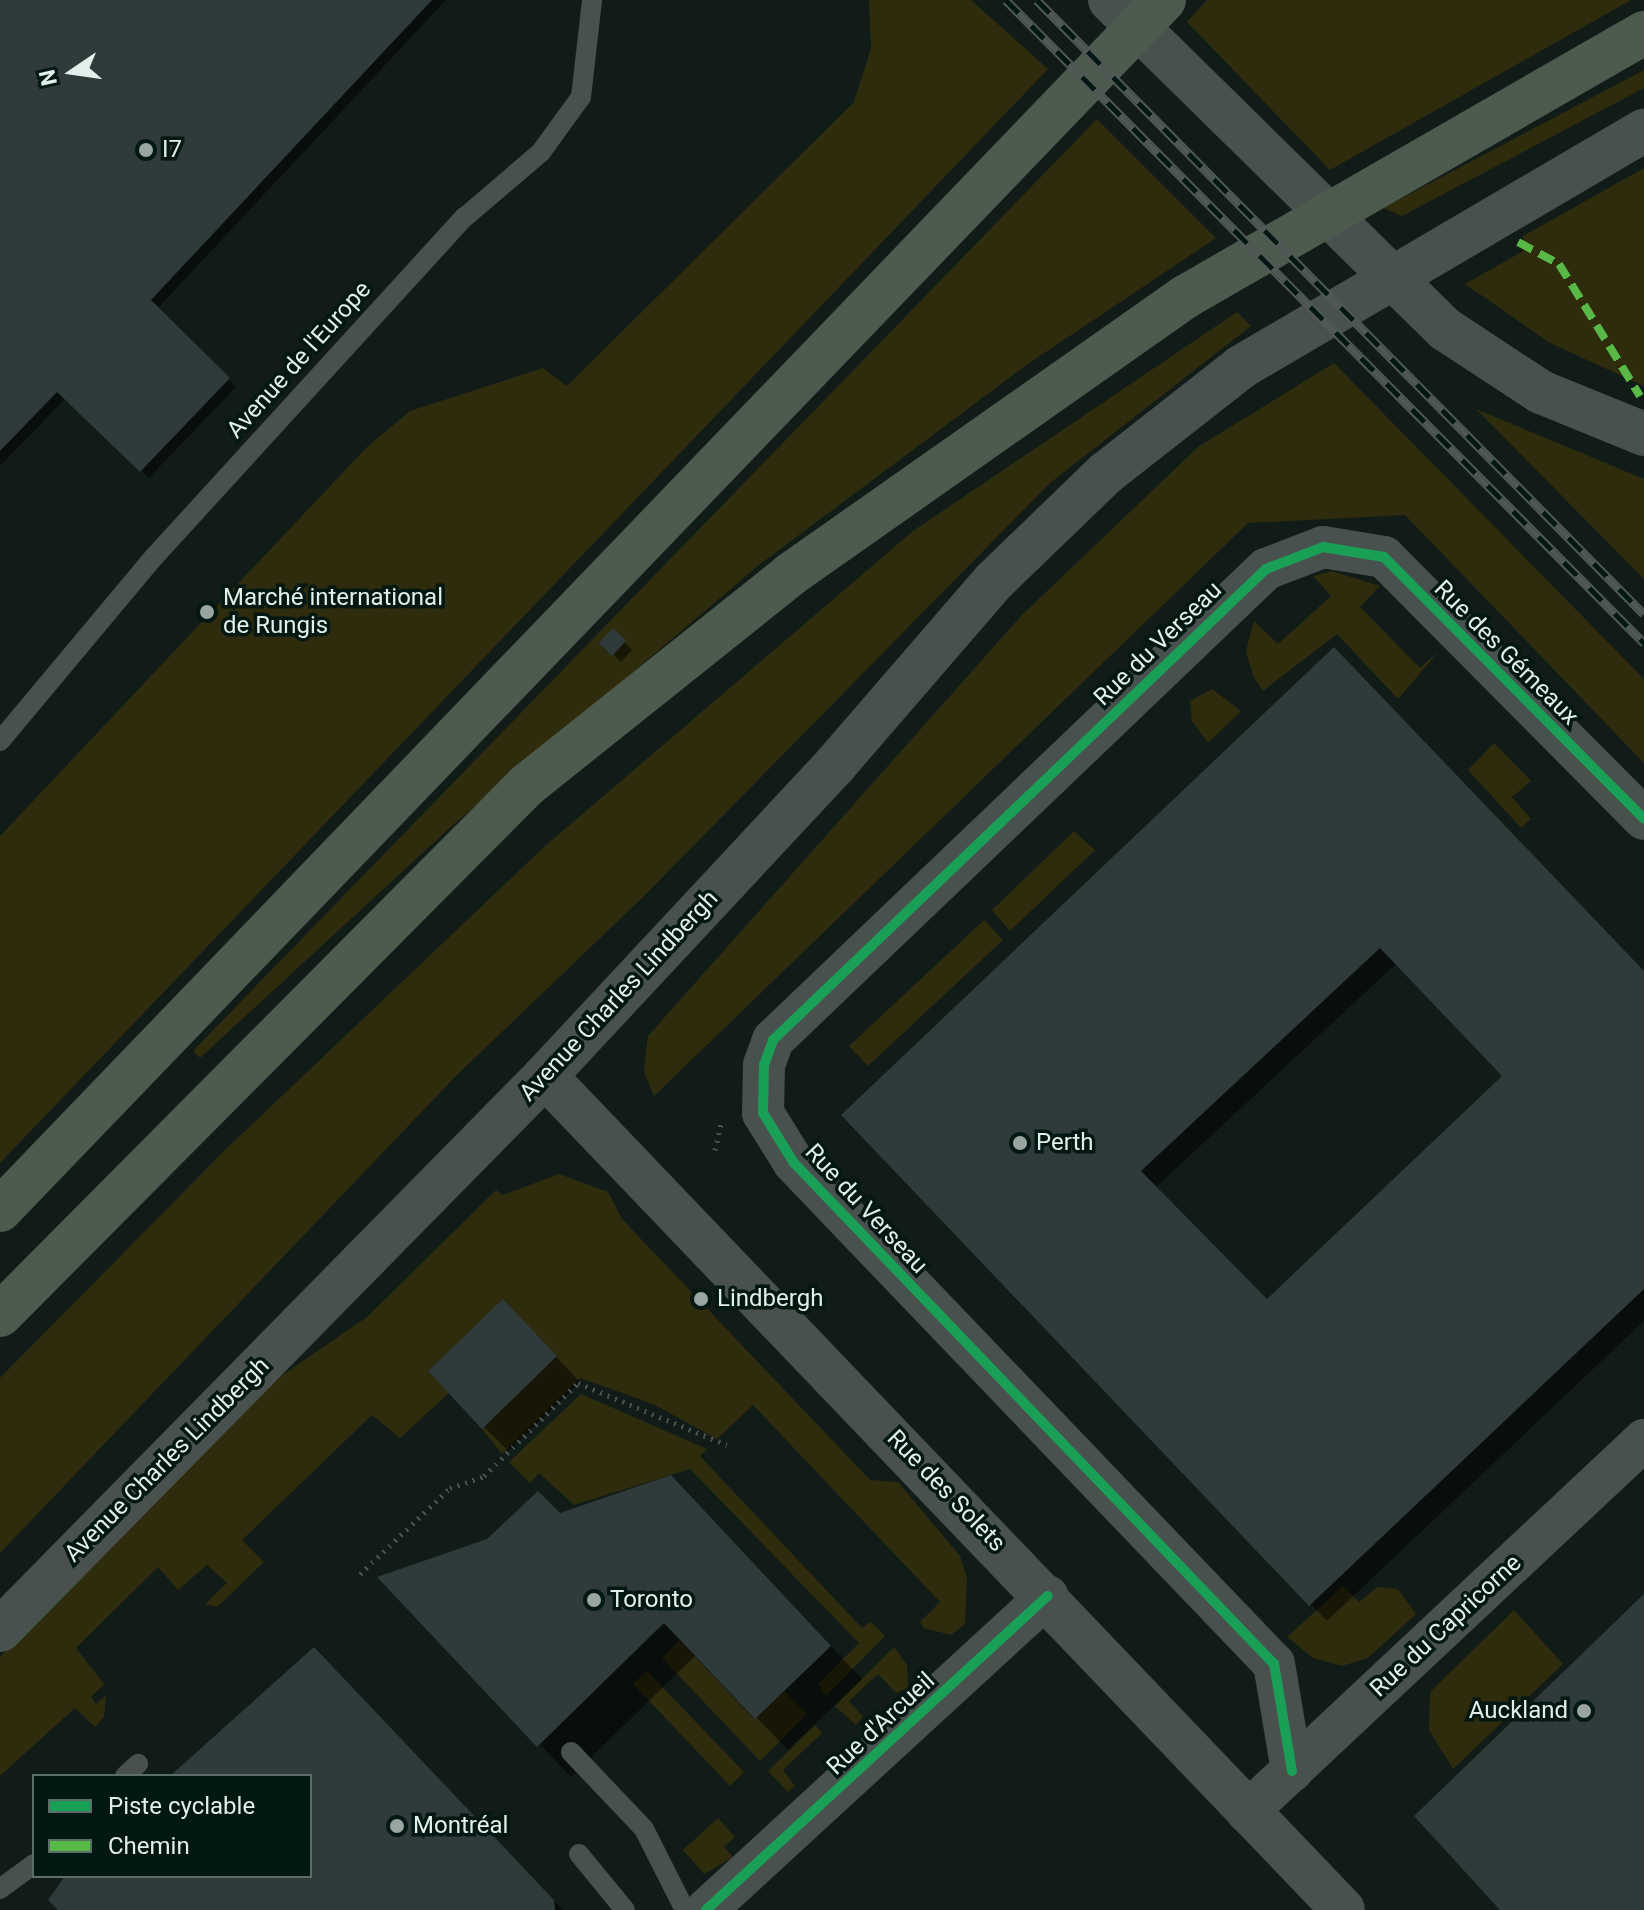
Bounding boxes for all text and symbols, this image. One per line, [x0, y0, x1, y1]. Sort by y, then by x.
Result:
north arrow [32, 32, 112, 112]
text: N [34, 67, 62, 88]
place label: I7 [162, 136, 182, 164]
marker: I7 [137, 141, 155, 159]
street label: Avenue de l'Europe [221, 276, 377, 444]
street label: Rue des Gémeaux [1428, 575, 1584, 731]
street label: Rue du Verseau [1088, 576, 1228, 712]
place label: Marché international de Rungis [223, 584, 443, 640]
marker: Marché international de Rungis [198, 603, 216, 621]
street label: Avenue Charles Lindbergh [514, 885, 724, 1107]
place label: Perth [1036, 1129, 1094, 1157]
marker: Perth [1011, 1134, 1029, 1152]
street label: Rue du Verseau [799, 1138, 933, 1280]
place label: Lindbergh [717, 1285, 823, 1313]
marker: Lindbergh [692, 1290, 710, 1308]
street label: Avenue Charles Lindbergh [59, 1352, 275, 1568]
street label: Rue des Solets [881, 1424, 1011, 1558]
street label: Rue du Capricorne [1365, 1549, 1527, 1703]
place label: Toronto [610, 1586, 693, 1614]
marker: Toronto [585, 1591, 603, 1609]
street label: Rue d'Arcueil [821, 1667, 941, 1781]
place label: Auckland [1469, 1697, 1568, 1725]
marker: Auckland [1575, 1702, 1593, 1720]
legend [32, 1774, 312, 1878]
text: Piste cyclable [108, 1792, 255, 1820]
place label: Montréal [413, 1812, 508, 1840]
marker: Montréal [388, 1817, 406, 1835]
text: Chemin [108, 1832, 190, 1860]

